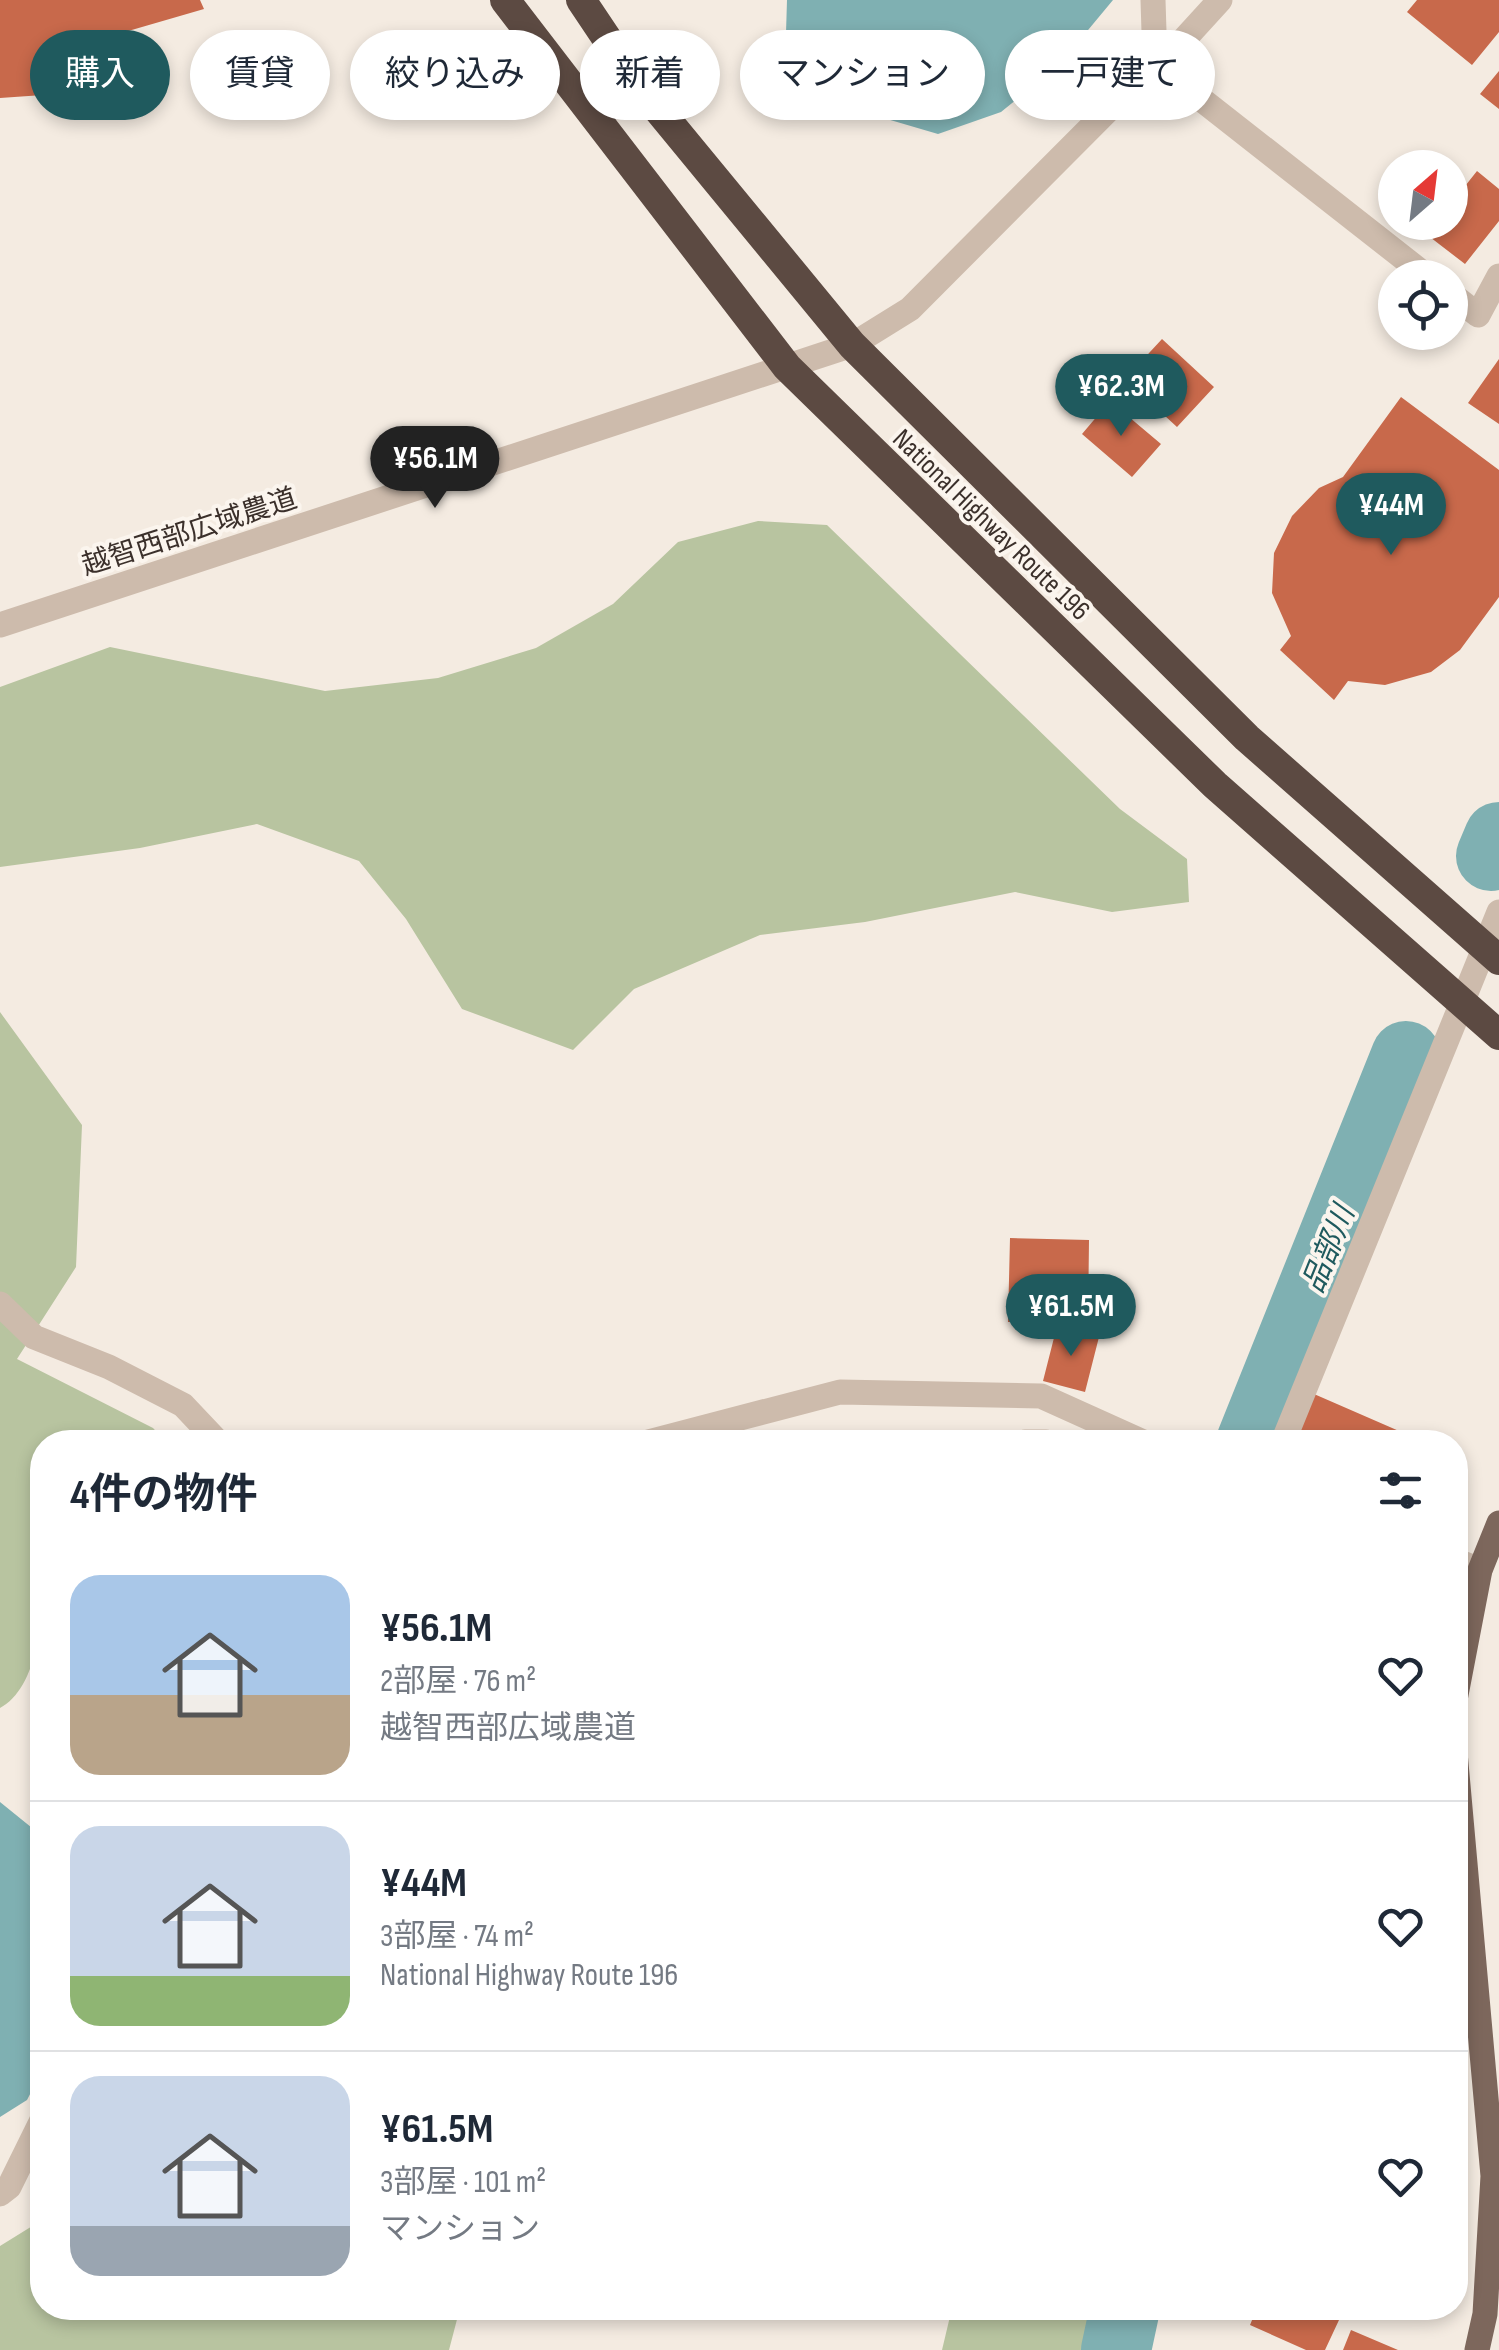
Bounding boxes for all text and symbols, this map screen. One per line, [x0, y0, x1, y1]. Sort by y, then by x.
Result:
chip: 購入 [30, 30, 170, 120]
chip: 賃貸 [190, 30, 330, 120]
chip: 絞り込み [350, 30, 560, 120]
chip: 新着 [580, 30, 720, 120]
chip: マンション [740, 30, 985, 120]
chip: 一戸建て [1005, 30, 1215, 120]
north arrow [1378, 150, 1468, 240]
map controls [1378, 150, 1468, 350]
button: locate [1378, 260, 1468, 350]
pin: ¥62.3M [1040, 354, 1202, 439]
text: ¥62.3M [1077, 367, 1165, 406]
street label: National Highway Route 196 [886, 423, 1096, 628]
pin: ¥56.1M [354, 426, 516, 511]
text: ¥56.1M [392, 439, 478, 478]
pin: ¥44M [1332, 473, 1450, 558]
street label: 越智西部広域農道 [78, 482, 301, 583]
text: ¥44M [1358, 486, 1424, 525]
water label: 品部川 [1295, 1198, 1364, 1298]
pin: ¥61.5M [990, 1274, 1152, 1359]
text: ¥61.5M [1028, 1287, 1114, 1326]
icon: filters [1373, 1463, 1428, 1518]
text: 4件の物件 [70, 1470, 258, 1521]
text: ¥56.1M [380, 1603, 492, 1654]
icon: home [150, 1615, 270, 1735]
icon: heart [1373, 1648, 1428, 1703]
text: 2部屋 · 76 m² [380, 1662, 536, 1701]
text: 越智西部広域農道 [380, 1709, 636, 1748]
text: ¥44M [380, 1858, 467, 1909]
icon: home [150, 1866, 270, 1986]
icon: heart [1373, 1899, 1428, 1954]
text: 3部屋 · 74 m² [380, 1917, 534, 1956]
text: National Highway Route 196 [380, 1956, 678, 1995]
text: ¥61.5M [380, 2104, 493, 2155]
icon: home [150, 2116, 270, 2236]
icon: heart [1373, 2149, 1428, 2204]
text: 3部屋 · 101 m² [380, 2163, 546, 2202]
text: マンション [380, 2210, 540, 2249]

